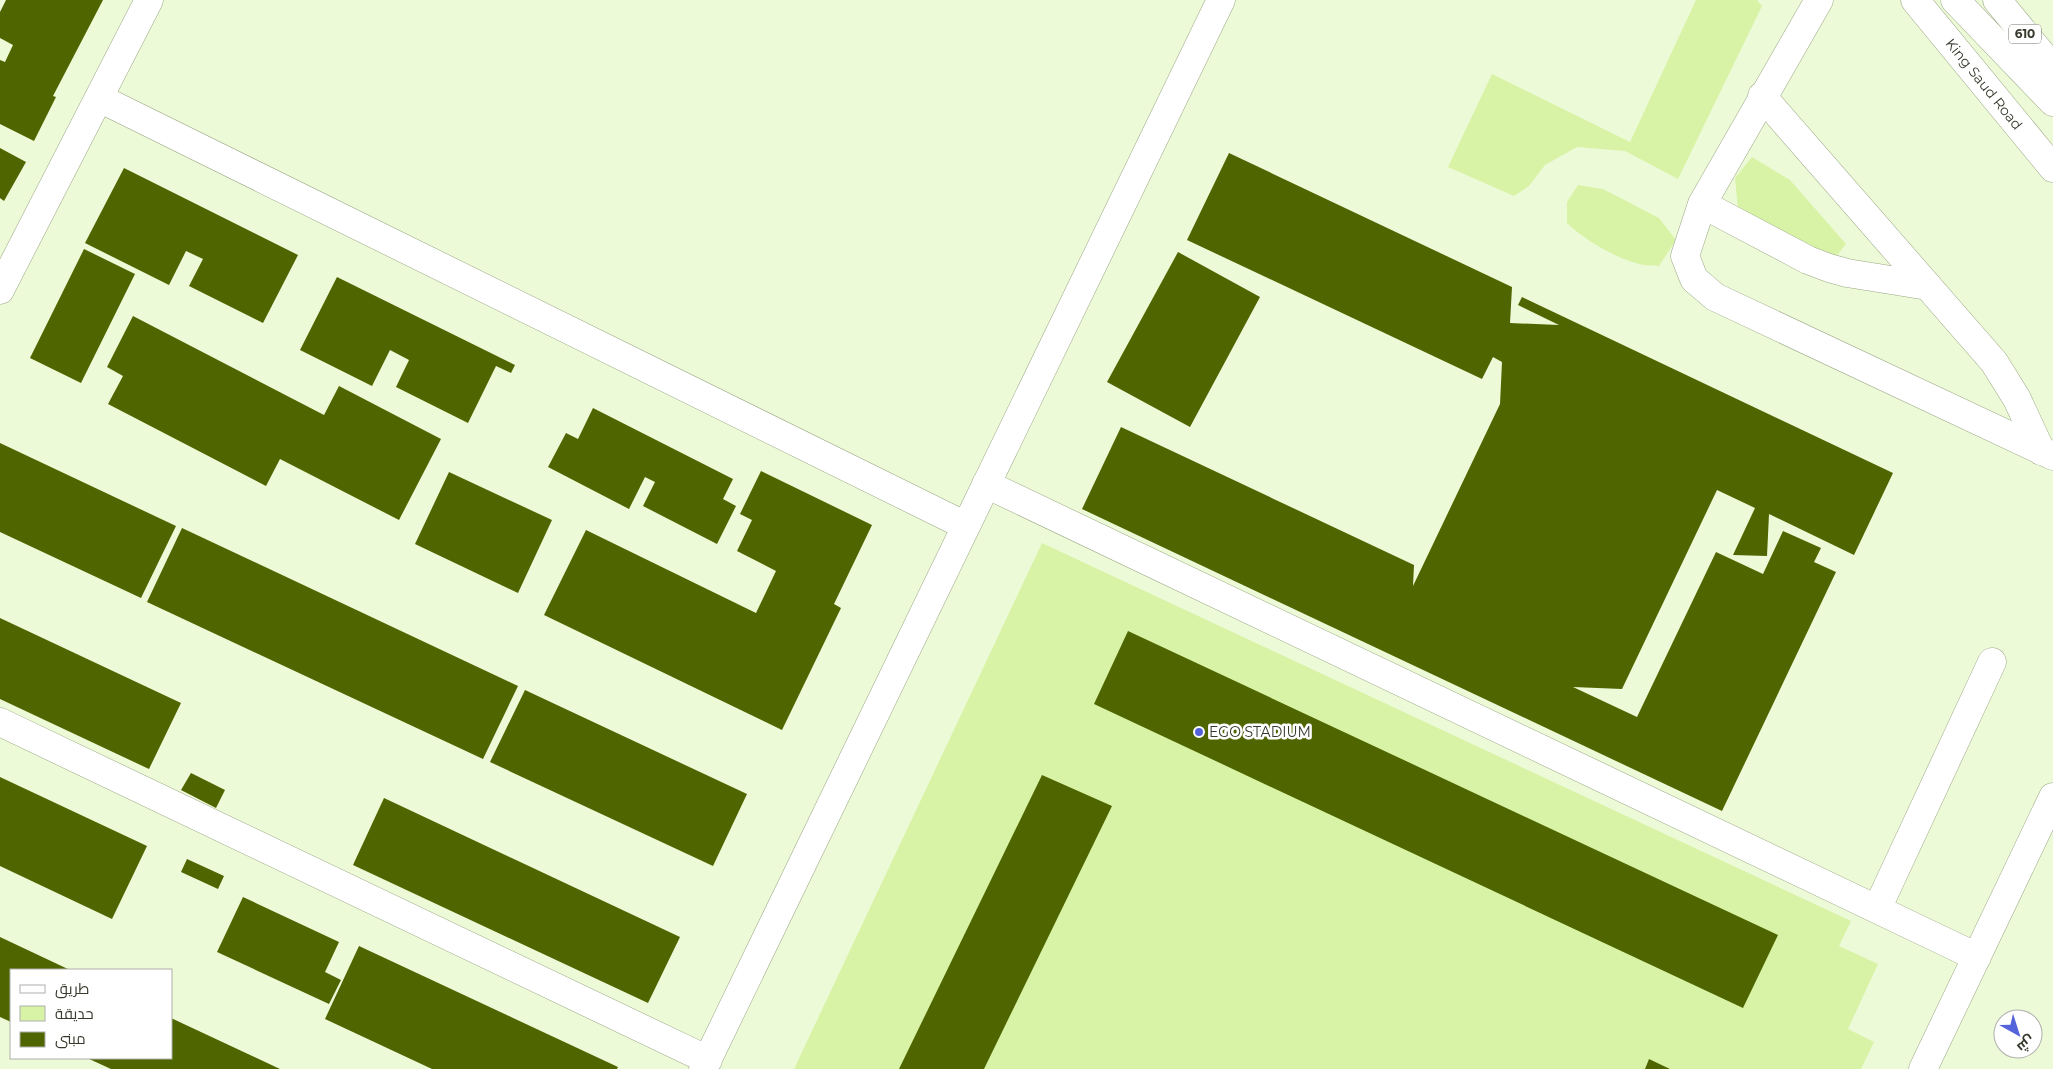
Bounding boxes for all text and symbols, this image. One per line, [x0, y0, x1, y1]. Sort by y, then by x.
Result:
road number: 610 [2009, 24, 2041, 44]
street label: King Saud Road [1942, 35, 2026, 133]
place label: EGO STADIUM [1209, 723, 1311, 741]
marker: EGO STADIUM [1193, 726, 1205, 738]
legend [10, 969, 172, 1059]
text: طريق [55, 979, 89, 999]
text: حديقة [55, 1004, 94, 1023]
north arrow [1993, 1009, 2043, 1059]
text: مبنى [55, 1029, 86, 1049]
text: ش [2014, 1031, 2039, 1057]

